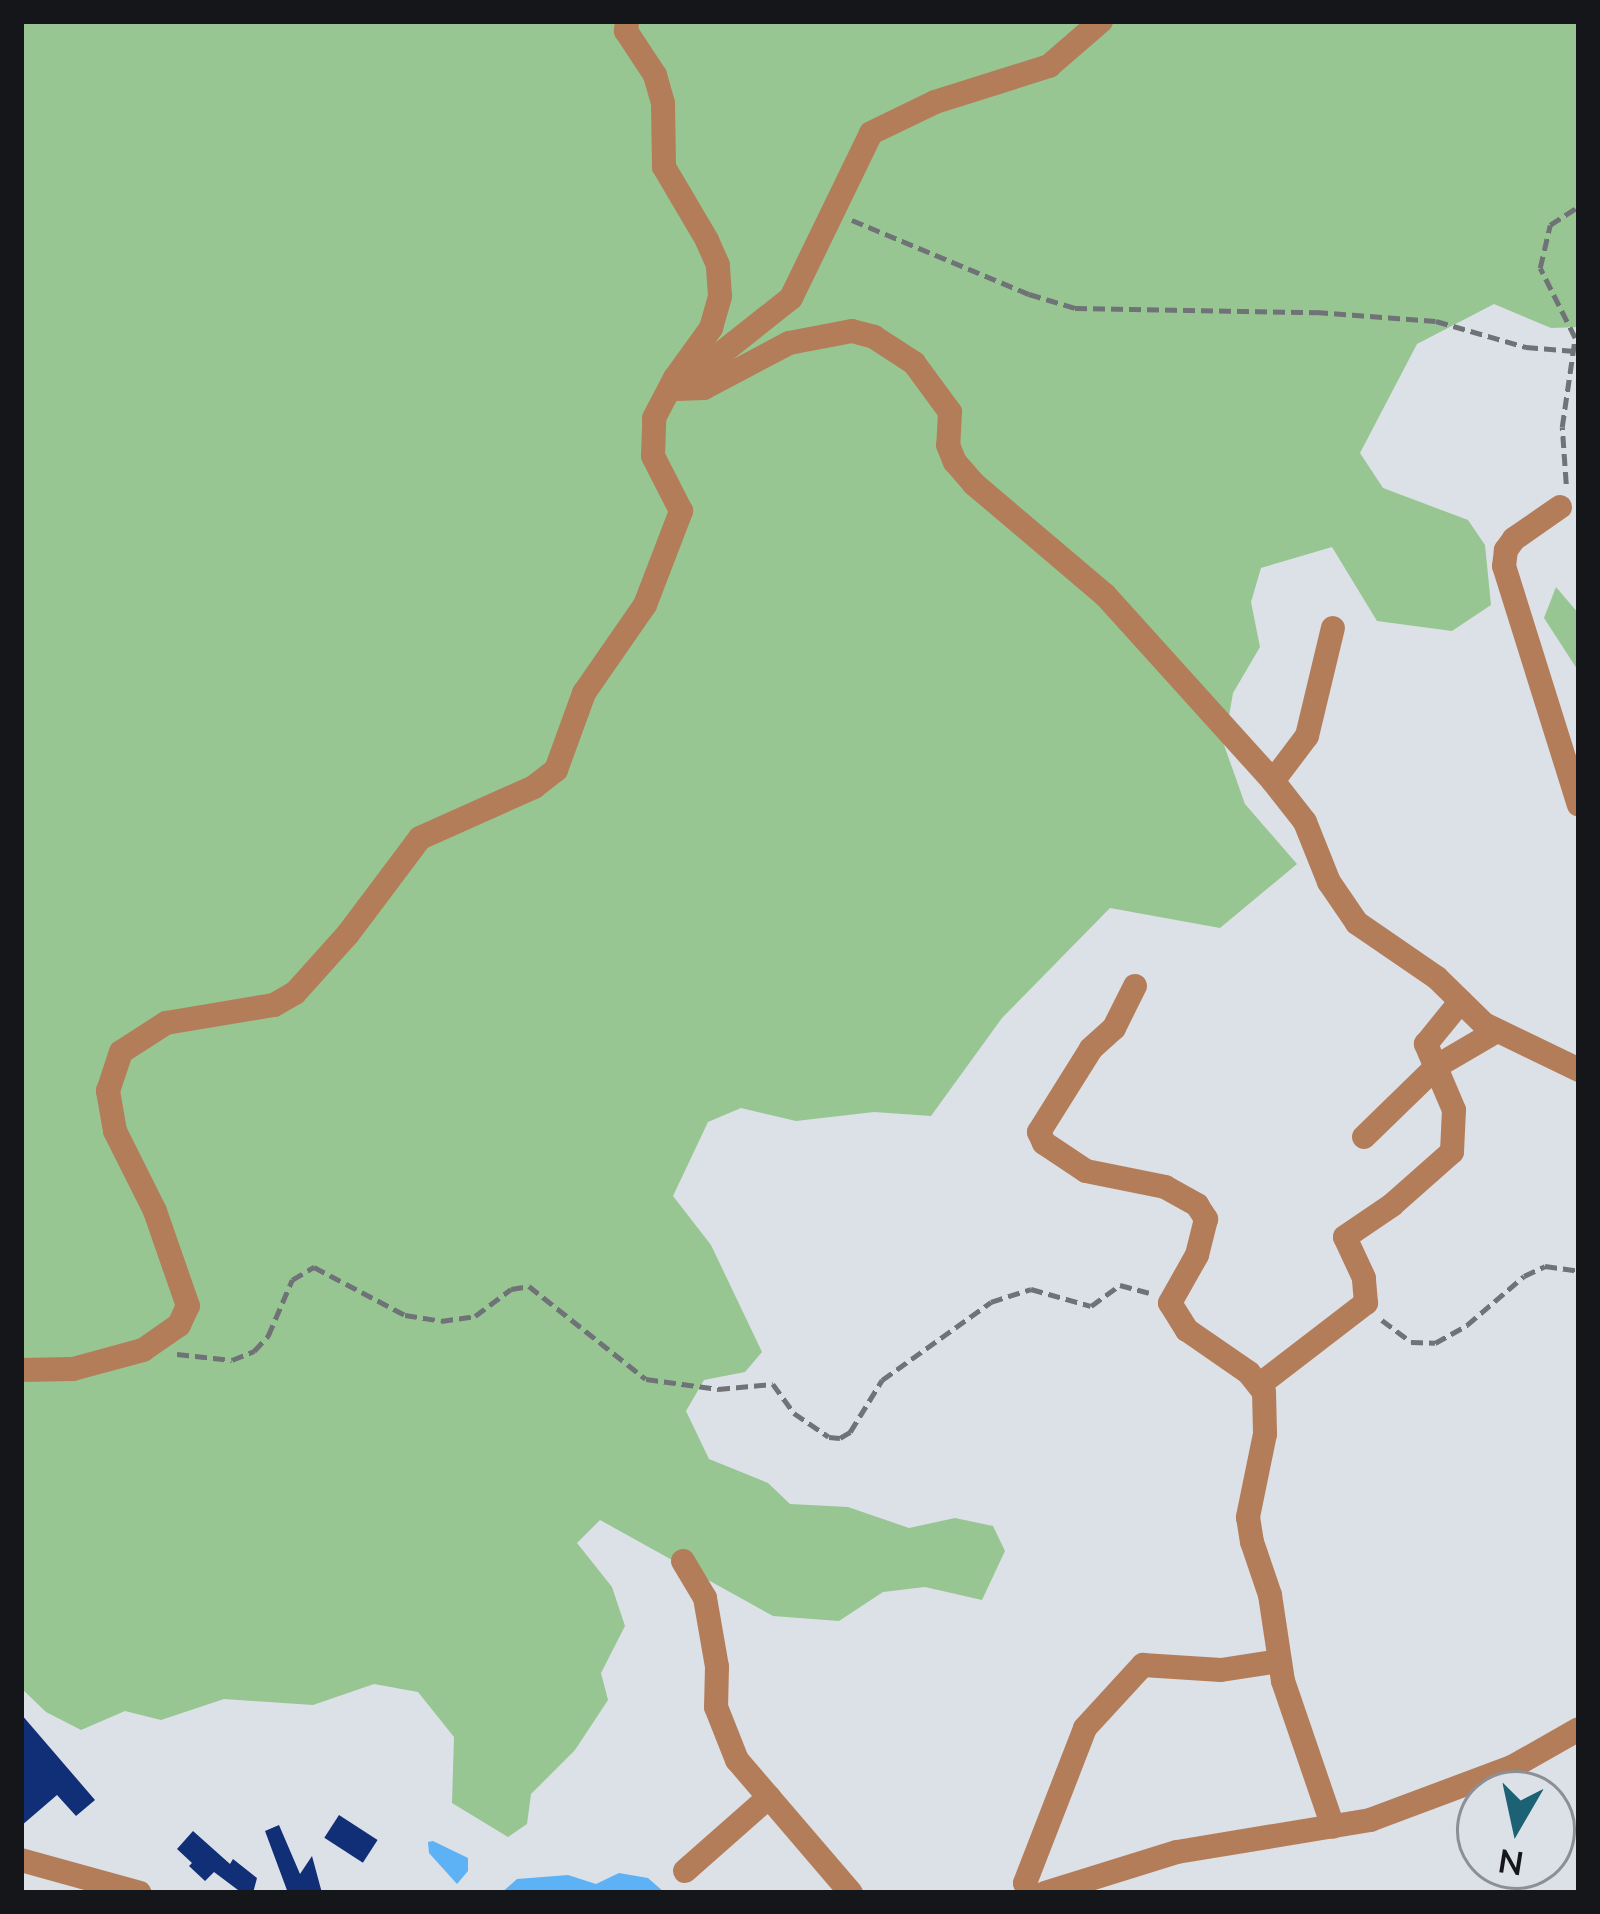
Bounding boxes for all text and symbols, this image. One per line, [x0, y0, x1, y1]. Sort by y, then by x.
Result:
north arrow [1456, 1770, 1576, 1890]
text: N [1495, 1841, 1526, 1885]

